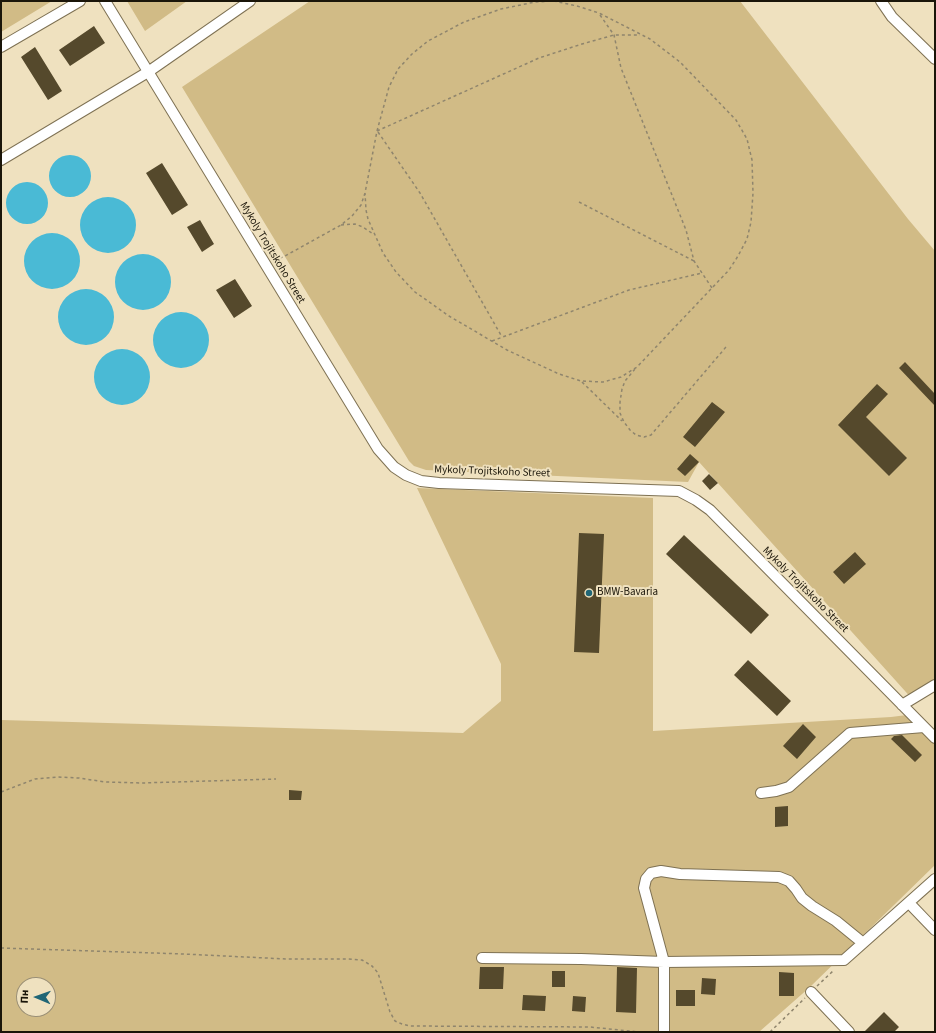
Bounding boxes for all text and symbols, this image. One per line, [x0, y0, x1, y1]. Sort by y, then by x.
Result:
street label: Mykoly Trojitskoho Street [236, 200, 308, 306]
street label: Mykoly Trojitskoho Street [434, 463, 550, 481]
street label: Mykoly Trojitskoho Street [759, 544, 851, 636]
place label: BMW-Bavaria [597, 586, 658, 600]
marker: BMW-Bavaria [584, 588, 594, 598]
north arrow [16, 977, 56, 1017]
text: Пн [17, 989, 32, 1004]

